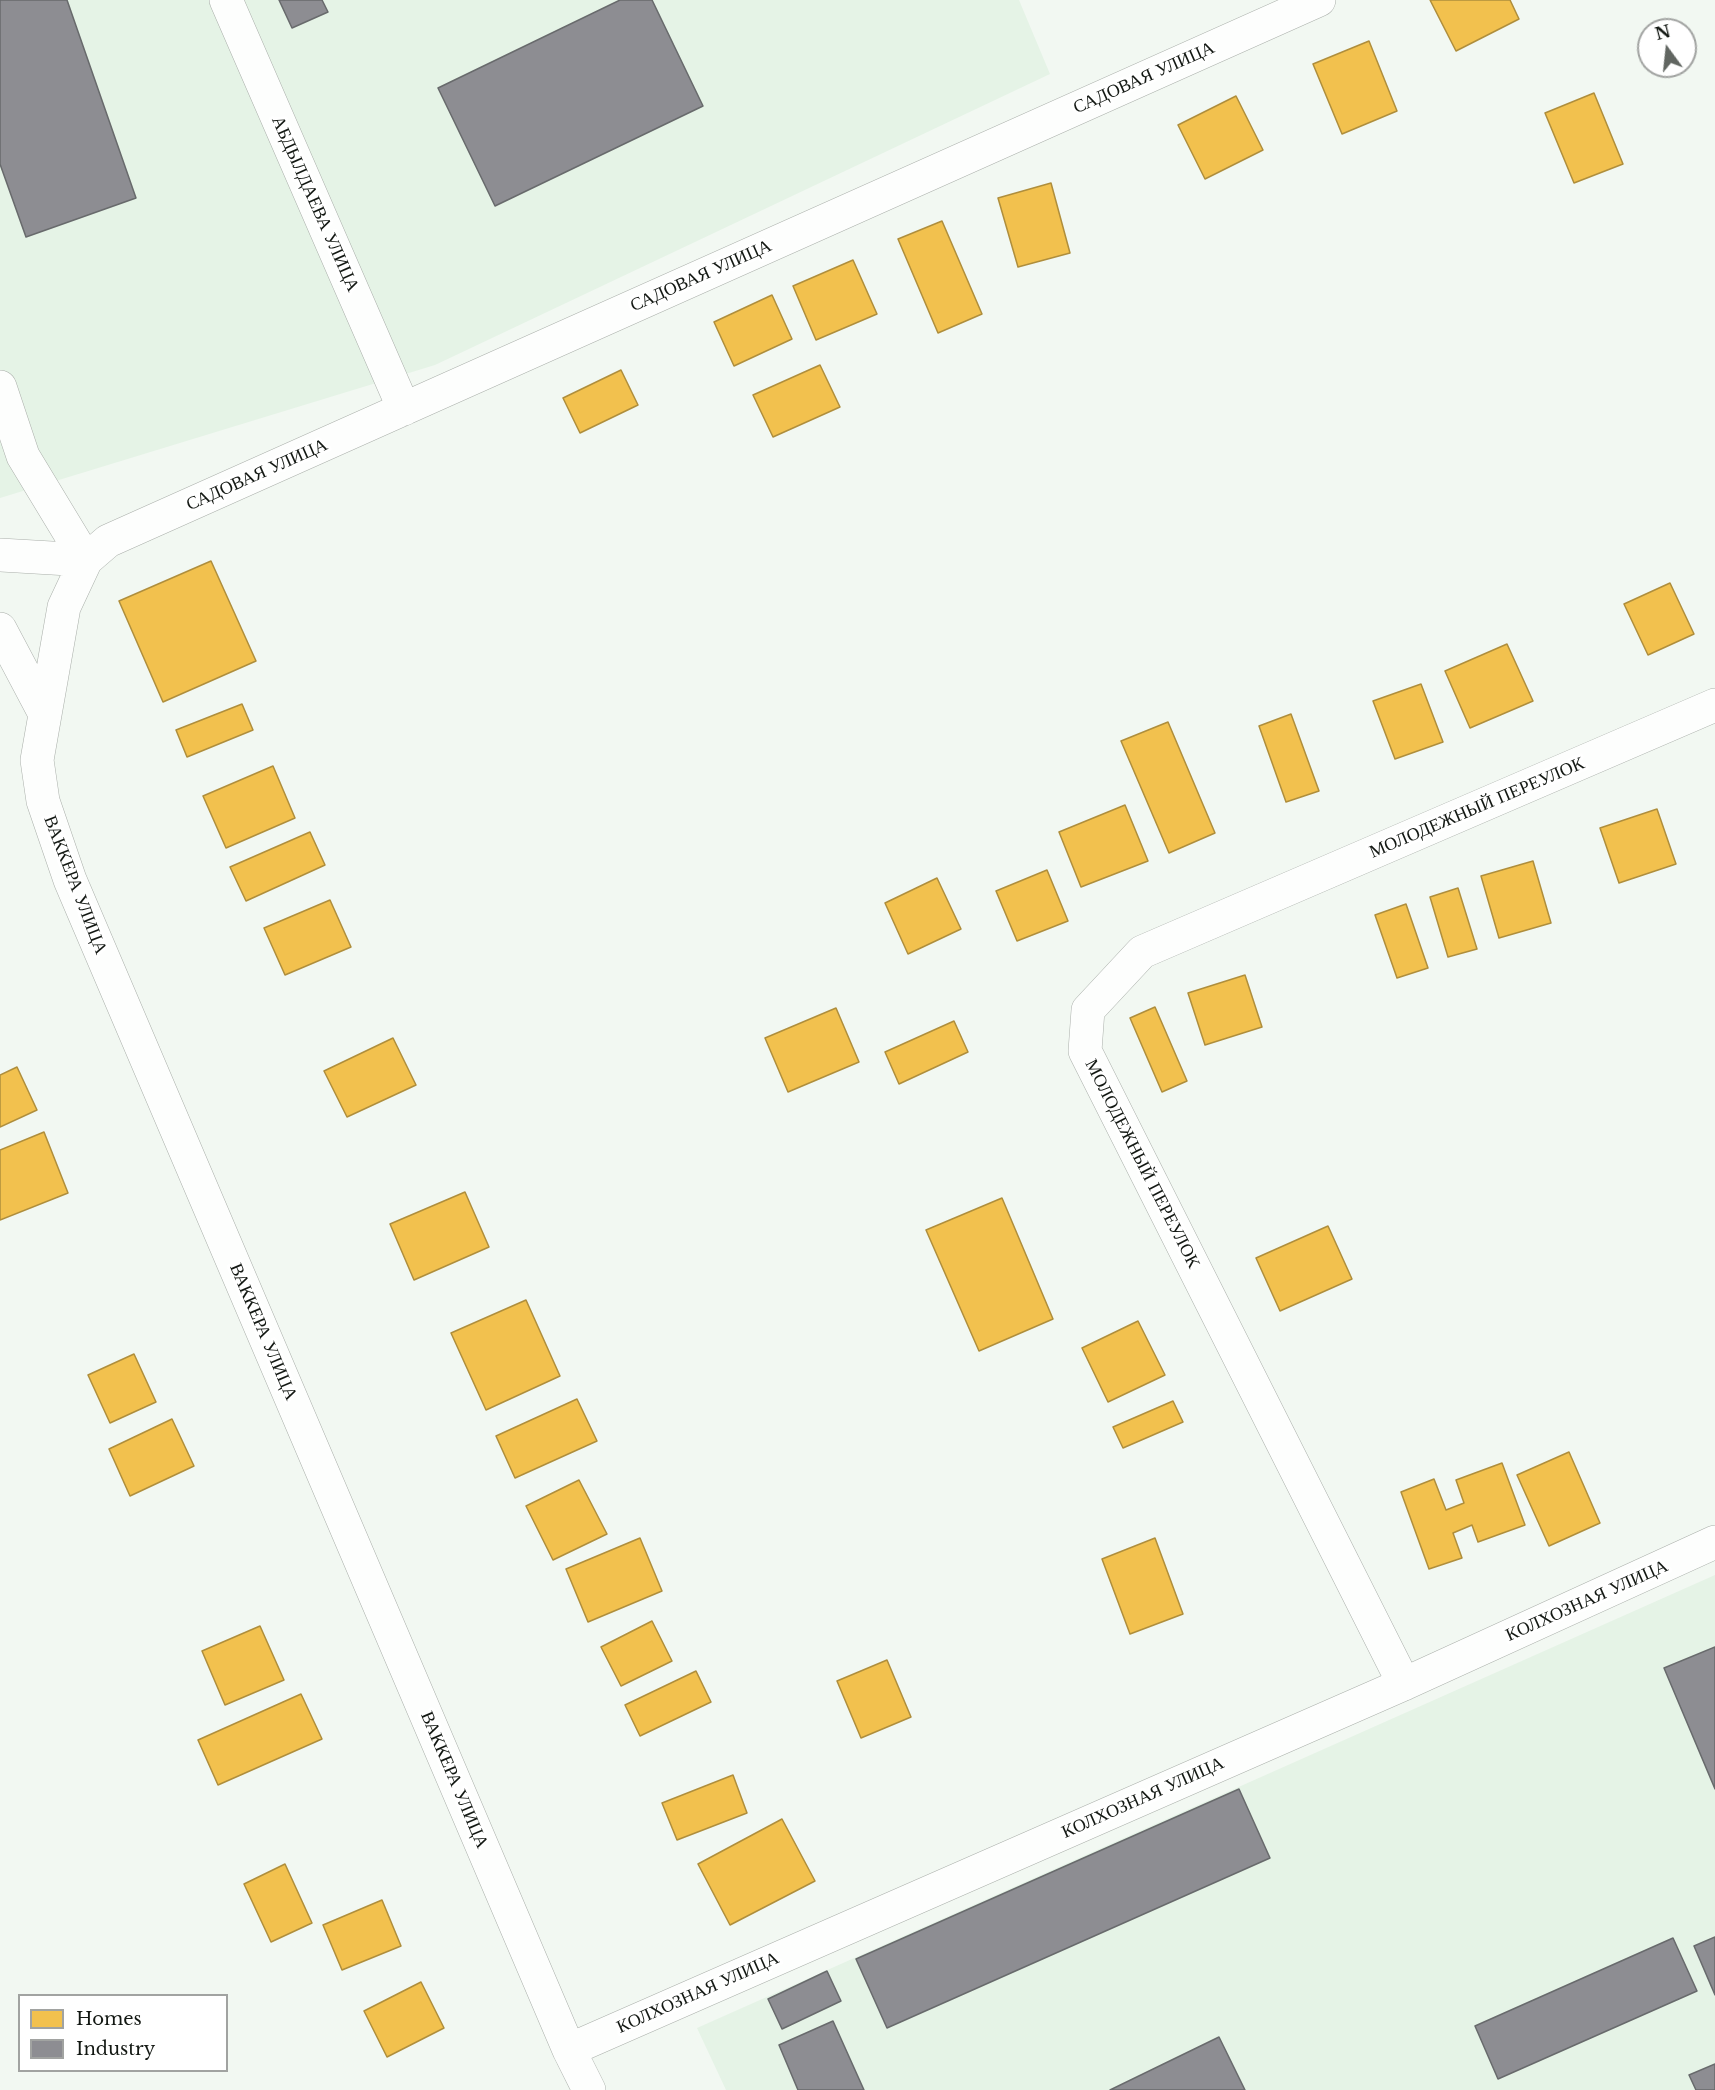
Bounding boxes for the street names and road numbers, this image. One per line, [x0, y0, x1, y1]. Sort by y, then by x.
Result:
street label: САДОВАЯ УЛИЦА [1070, 37, 1218, 119]
street label: АБДЫЛДАЕВА УЛИЦА [266, 113, 364, 295]
street label: САДОВАЯ УЛИЦА [627, 235, 775, 317]
street label: САДОВАЯ УЛИЦА [183, 434, 331, 516]
street label: МОЛОДЕЖНЫЙ ПЕРЕУЛОК [1366, 753, 1588, 863]
street label: ВАККЕРА УЛИЦА [39, 813, 111, 957]
street label: МОЛОДЕЖНЫЙ ПЕРЕУЛОК [1080, 1056, 1204, 1272]
street label: ВАККЕРА УЛИЦА [224, 1260, 302, 1404]
street label: КОЛХОЗНАЯ УЛИЦА [1503, 1556, 1671, 1646]
street label: ВАККЕРА УЛИЦА [415, 1708, 493, 1852]
street label: КОЛХОЗНАЯ УЛИЦА [1059, 1753, 1227, 1843]
street label: КОЛХОЗНАЯ УЛИЦА [614, 1948, 782, 2038]

